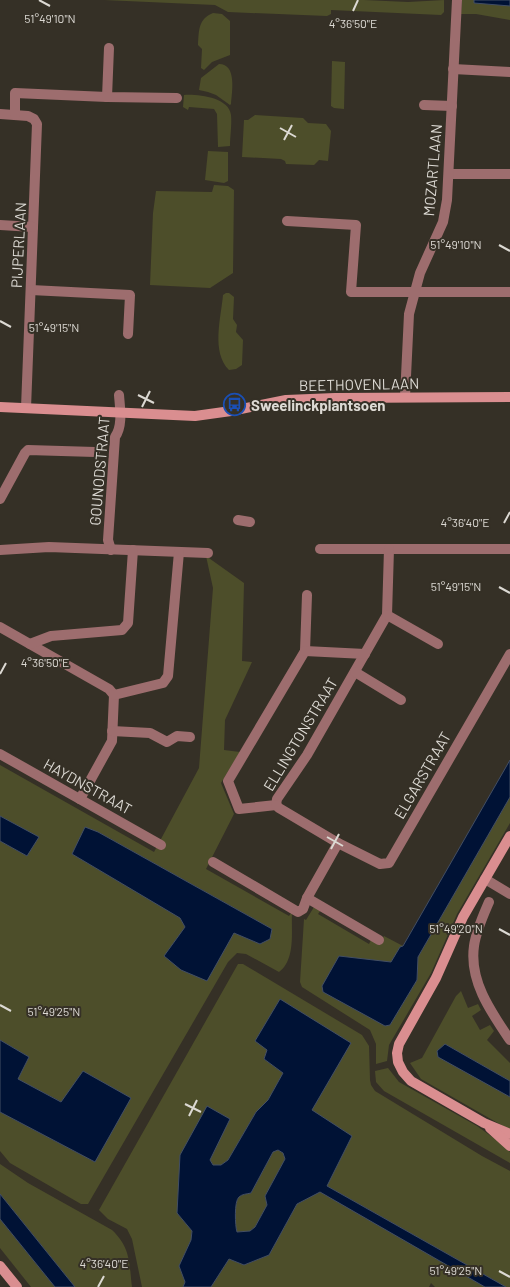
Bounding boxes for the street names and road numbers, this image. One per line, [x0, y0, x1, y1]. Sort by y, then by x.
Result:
street label: MOZARTLAAN [419, 123, 445, 217]
street label: PIJPERLAAN [7, 202, 29, 288]
street label: BEETHOVENLAAN [299, 374, 419, 394]
street label: GOUNODSTRAAT [85, 416, 113, 526]
street label: ELLINGTONSTRAAT [259, 674, 341, 794]
street label: ELGARSTRAAT [390, 728, 454, 822]
street label: HAYDNSTRAAT [41, 754, 135, 818]

